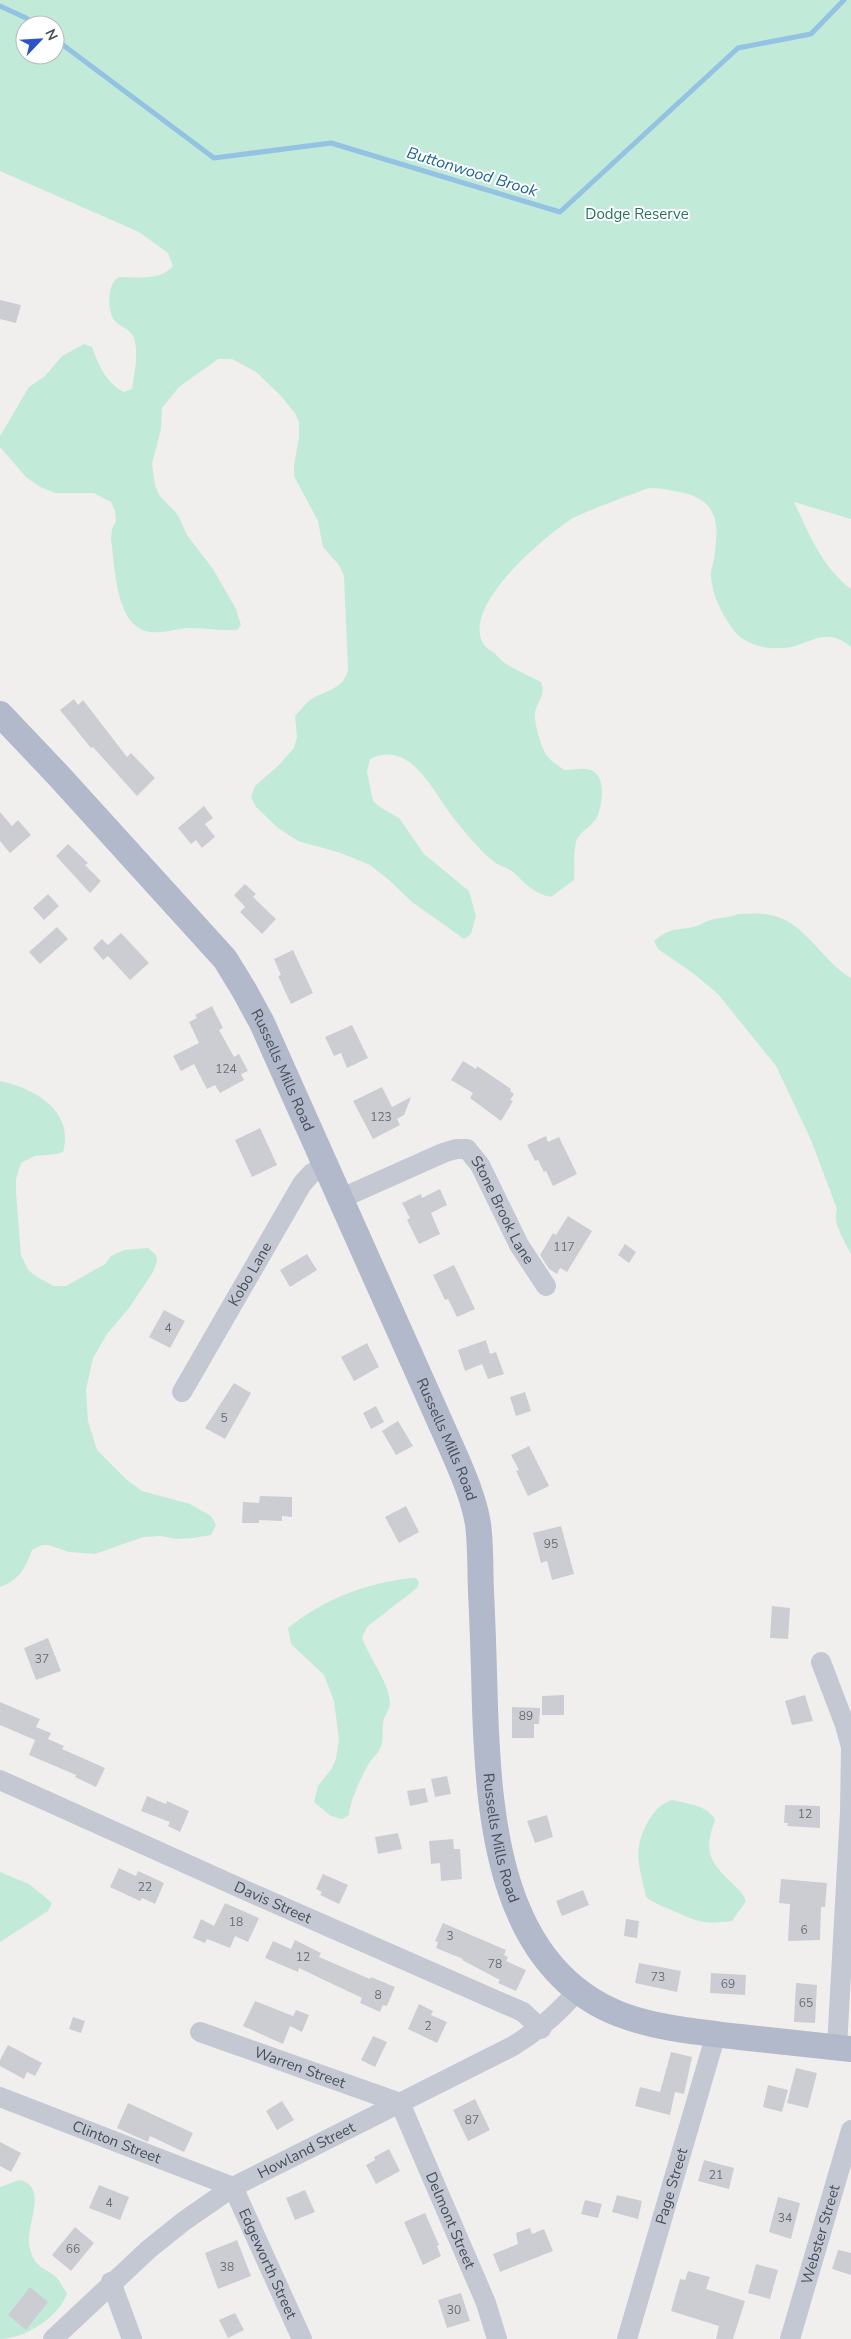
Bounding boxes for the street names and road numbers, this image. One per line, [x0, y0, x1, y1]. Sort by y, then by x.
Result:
street label: Russells Mills Road [246, 1005, 319, 1134]
street label: Stone Brook Lane [466, 1151, 539, 1268]
street label: Kobo Lane [224, 1238, 276, 1310]
street label: Russells Mills Road [412, 1375, 482, 1503]
street label: Russells Mills Road [479, 1772, 524, 1906]
street label: Davis Street [231, 1877, 315, 1928]
street label: Warren Street [251, 2042, 349, 2093]
street label: Clinton Street [69, 2116, 164, 2168]
street label: Howland Street [254, 2117, 359, 2183]
street label: Page Street [651, 2145, 692, 2227]
street label: Delmont Street [421, 2169, 480, 2273]
street label: Webster Street [797, 2181, 845, 2287]
street label: Edgeworth Street [234, 2205, 302, 2323]

